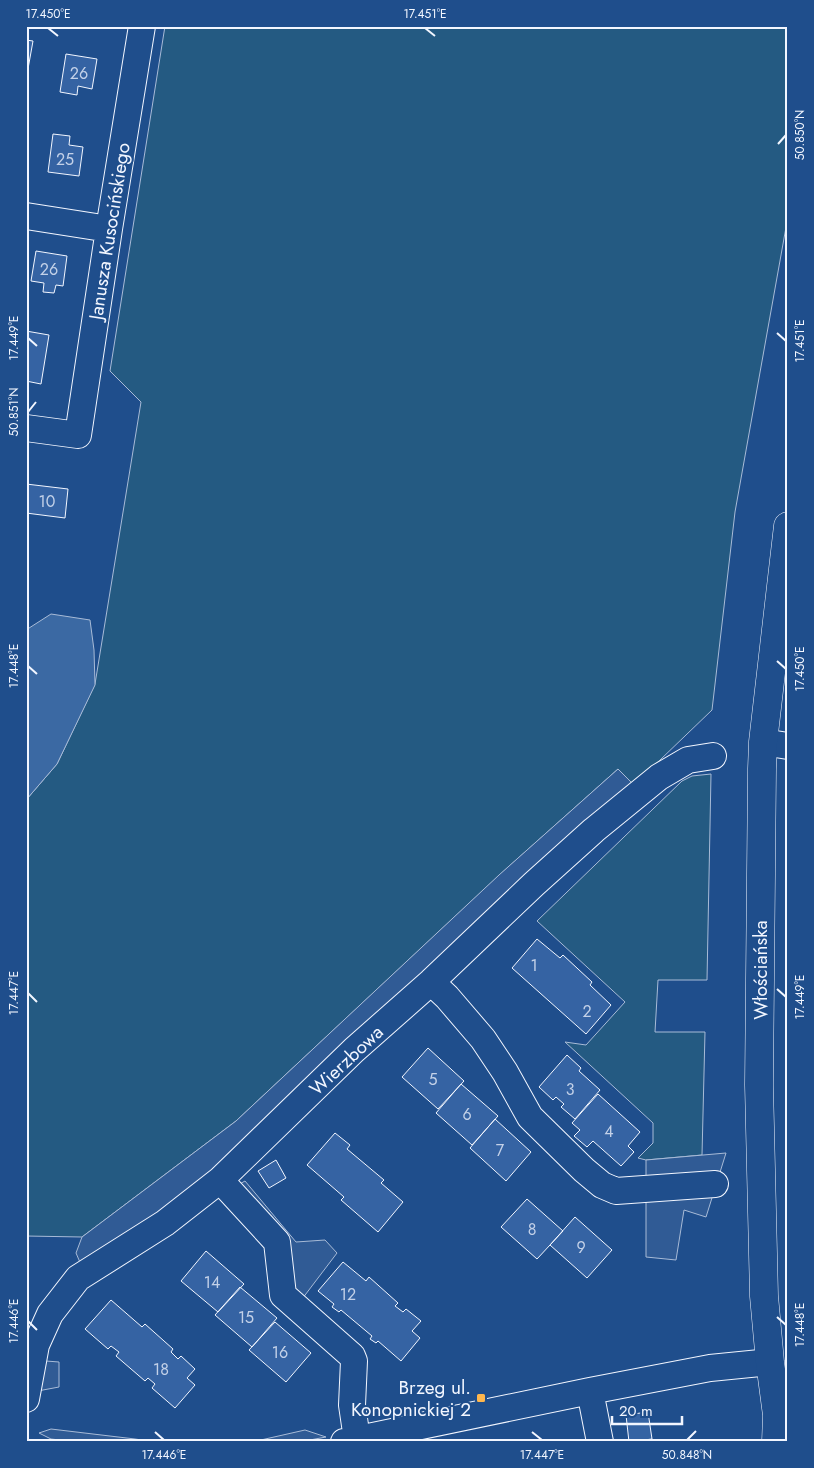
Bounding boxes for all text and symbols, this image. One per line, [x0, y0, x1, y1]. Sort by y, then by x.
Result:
text: 17.450°E [25, 5, 71, 23]
text: 17.451°E [403, 5, 447, 23]
house number: 26 [70, 62, 88, 85]
text: 50.850°N [791, 110, 809, 160]
street label: Janusza Kusocińskiego [82, 141, 137, 325]
house number: 25 [56, 148, 74, 171]
house number: 26 [40, 258, 58, 281]
text: 17.449°E [5, 316, 23, 360]
text: 17.451°E [791, 319, 809, 363]
text: 50.851°N [5, 388, 23, 436]
house number: 10 [39, 490, 55, 513]
text: 17.448°E [5, 644, 23, 688]
text: 17.450°E [791, 646, 809, 692]
street label: Włościańska [747, 920, 774, 1020]
house number: 1 [530, 954, 538, 977]
text: 17.447°E [5, 971, 23, 1015]
text: 17.449°E [791, 975, 809, 1019]
house number: 2 [582, 1000, 592, 1023]
street label: Wierzbowa [303, 1019, 389, 1102]
house number: 5 [428, 1068, 438, 1091]
house number: 3 [566, 1078, 575, 1101]
house number: 6 [462, 1103, 472, 1126]
house number: 4 [604, 1120, 614, 1143]
house number: 7 [496, 1139, 505, 1162]
house number: 8 [528, 1218, 536, 1241]
house number: 9 [576, 1236, 586, 1259]
house number: 14 [204, 1271, 220, 1294]
house number: 12 [340, 1283, 356, 1306]
text: 17.446°E [5, 1299, 23, 1343]
text: 17.448°E [791, 1303, 809, 1347]
house number: 15 [238, 1306, 254, 1329]
house number: 16 [272, 1341, 288, 1364]
house number: 18 [153, 1358, 169, 1381]
place label: Brzeg ul. Konopnickiej 2 [351, 1374, 471, 1423]
marker: Brzeg ul. Konopnickiej 2 [475, 1392, 487, 1404]
scale bar [612, 1393, 682, 1425]
text: 20 m [619, 1400, 653, 1422]
text: 17.446°E [142, 1446, 186, 1464]
text: 17.447°E [520, 1446, 564, 1464]
text: 50.848°N [662, 1446, 712, 1464]

